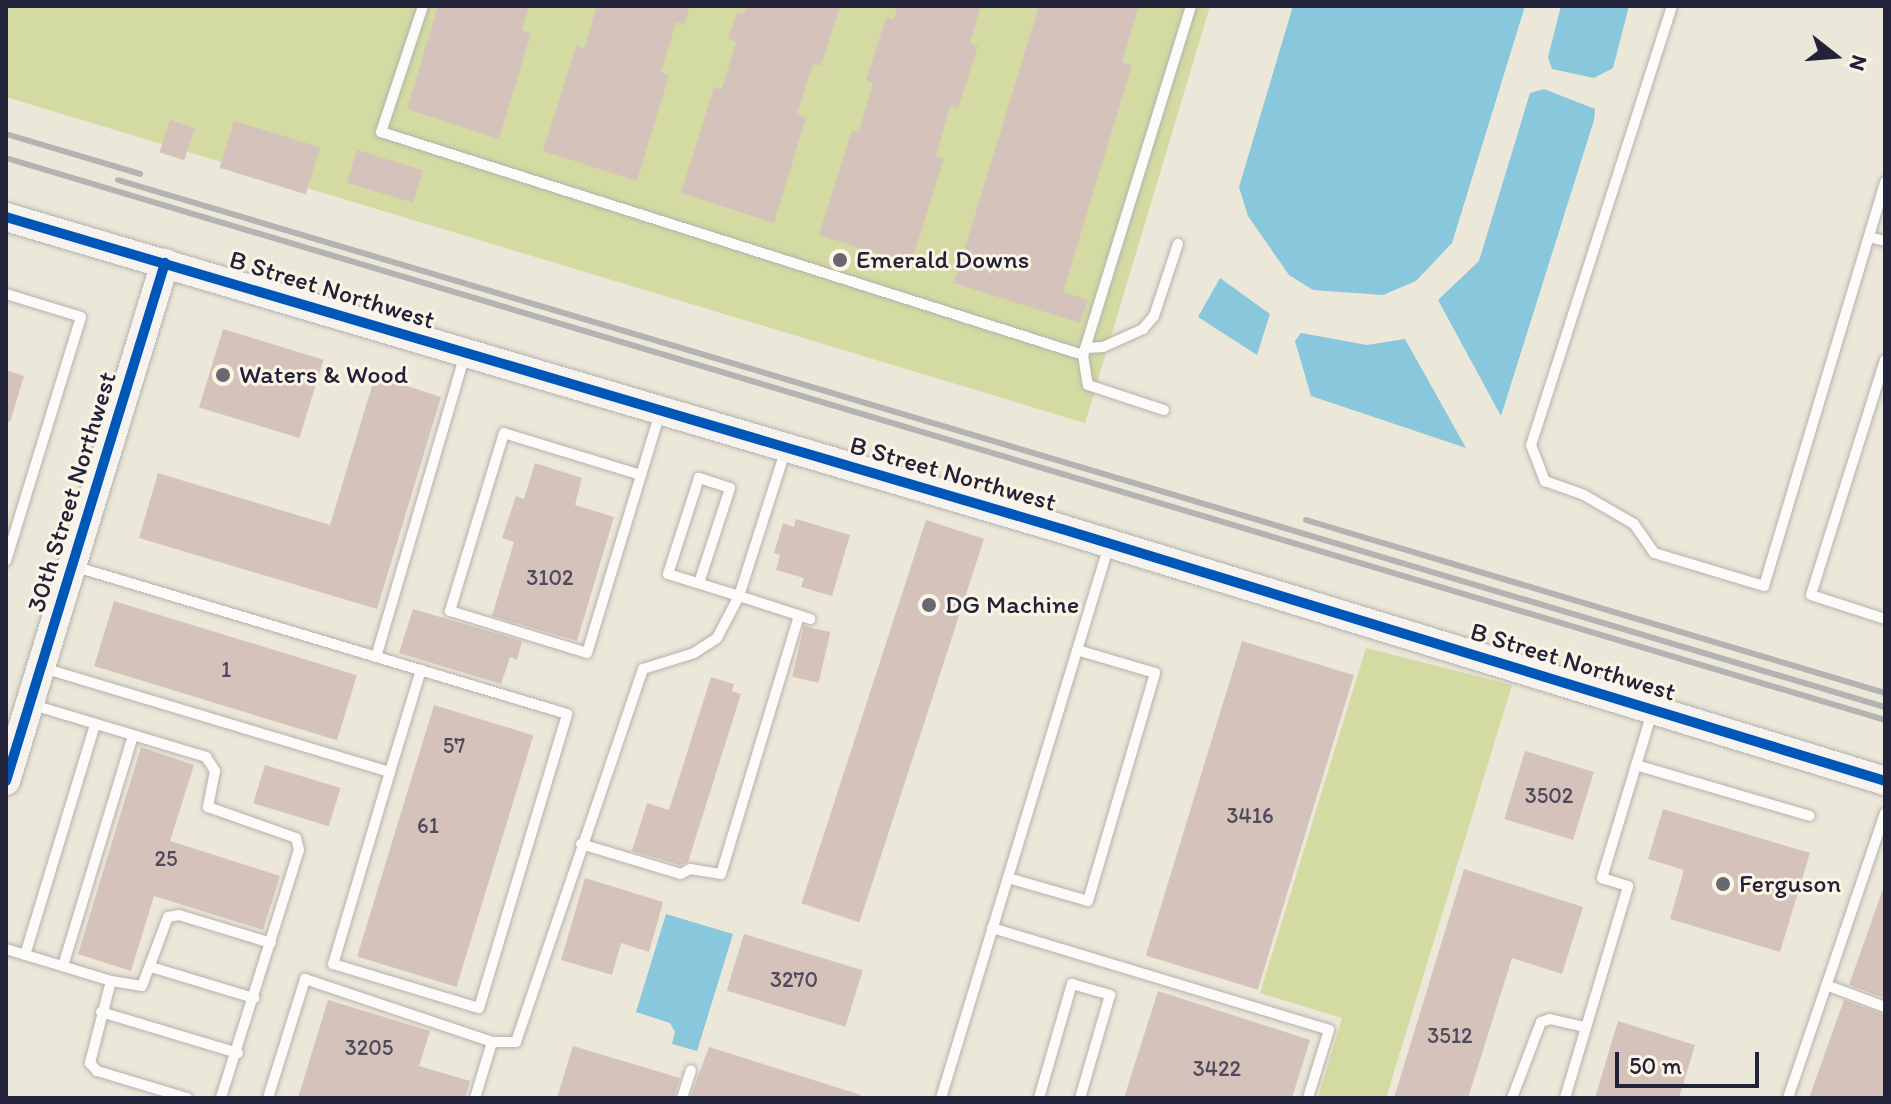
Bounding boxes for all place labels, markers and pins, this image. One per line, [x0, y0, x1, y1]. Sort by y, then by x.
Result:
place label: Emerald Downs [856, 244, 1029, 276]
marker: Emerald Downs [831, 251, 849, 269]
place label: Waters & Wood [239, 359, 408, 391]
marker: Waters & Wood [214, 366, 232, 384]
place label: DG Machine [945, 589, 1079, 621]
marker: DG Machine [920, 596, 938, 614]
place label: Ferguson [1739, 868, 1841, 900]
marker: Ferguson [1714, 875, 1732, 893]

